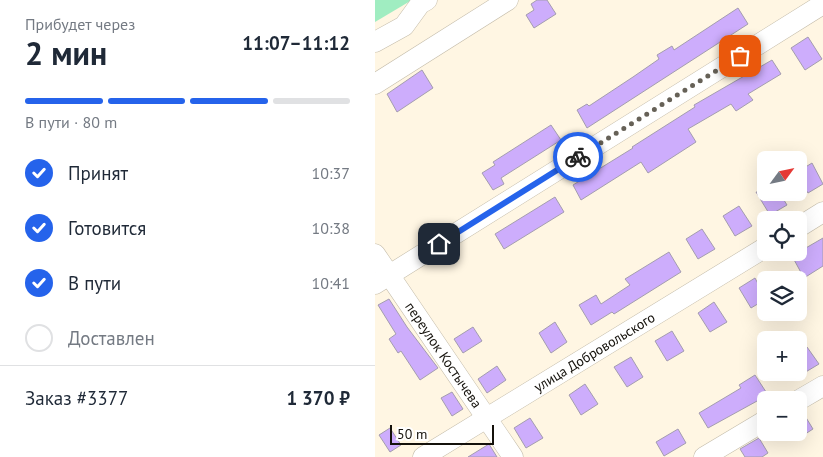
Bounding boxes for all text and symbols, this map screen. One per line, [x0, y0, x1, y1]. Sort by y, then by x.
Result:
text: Прибудет через [25, 14, 135, 34]
text: 11:07–11:12 [242, 31, 350, 55]
text: 2 мин [25, 32, 107, 74]
pin [719, 35, 761, 77]
icon: bag [726, 42, 754, 70]
text: В пути · 80 m [25, 112, 117, 132]
courier [553, 132, 603, 182]
icon: bike [564, 143, 592, 171]
north arrow [757, 151, 807, 201]
map controls [757, 151, 807, 441]
icon: check [25, 159, 53, 187]
text: Принят [68, 161, 128, 185]
text: 10:37 [312, 163, 350, 183]
button: locate [757, 211, 807, 261]
icon: check [25, 214, 53, 242]
text: Готовится [68, 216, 146, 240]
text: 10:38 [312, 218, 350, 238]
pin [418, 223, 460, 265]
icon: home [425, 230, 453, 258]
icon: check [25, 269, 53, 297]
text: В пути [68, 271, 121, 295]
button: layers [757, 271, 807, 321]
text: 10:41 [312, 273, 350, 293]
street label: переулок Костычева [401, 298, 486, 411]
street label: улица Добровольского [530, 308, 658, 396]
text: Доставлен [68, 326, 155, 350]
button: + [757, 331, 807, 381]
text: Заказ #3377 [25, 386, 128, 410]
text: 1 370 ₽ [287, 386, 350, 410]
button: − [757, 391, 807, 441]
scale bar [390, 422, 494, 445]
text: 50 m [397, 425, 427, 443]

